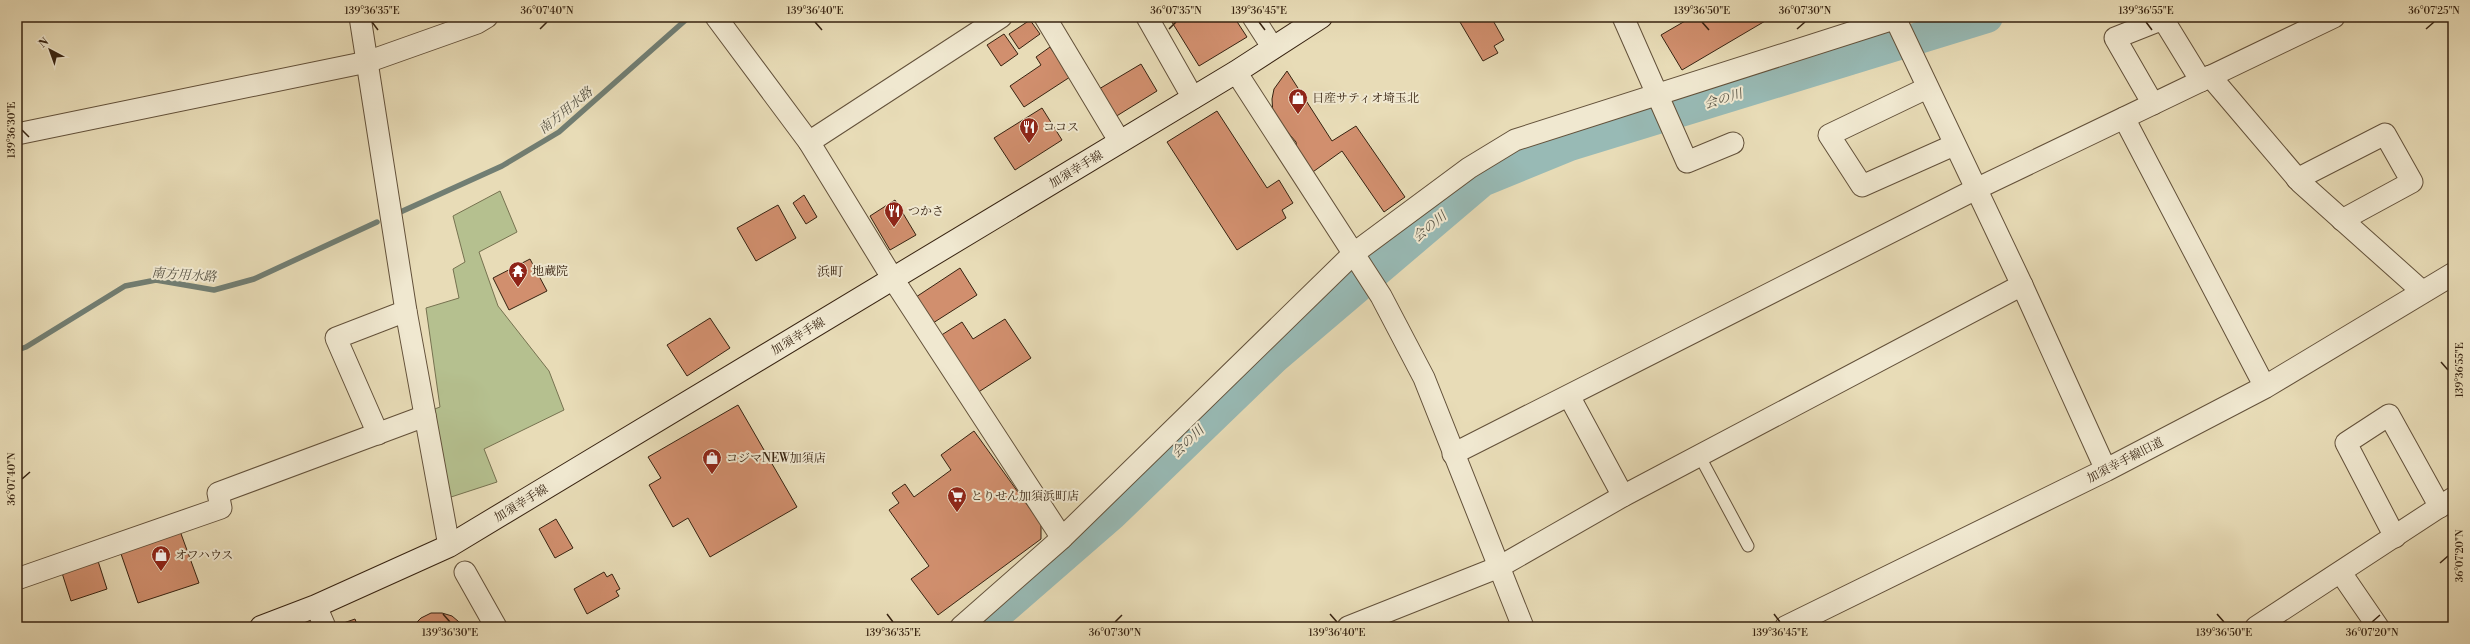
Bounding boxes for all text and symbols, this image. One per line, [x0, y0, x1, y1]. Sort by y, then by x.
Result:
text: 139°36'35"E [344, 5, 400, 17]
text: 36°07'40"N [521, 5, 574, 17]
text: 139°36'40"E [787, 5, 843, 17]
text: 36°07'35"N [1150, 5, 1202, 17]
text: 139°36'45"E [1231, 5, 1287, 17]
text: 139°36'50"E [1674, 5, 1730, 17]
text: 36°07'30"N [1779, 5, 1832, 17]
text: 139°36'55"E [2118, 5, 2174, 17]
text: 36°07'25"N [2408, 5, 2460, 17]
north arrow [30, 30, 70, 70]
text: N [36, 35, 52, 51]
water label: 南方用水路 [535, 83, 597, 137]
water label: 会の川 [1702, 85, 1746, 112]
shop icon: 日産サティオ埼玉北 [1287, 87, 1309, 115]
place label: 日産サティオ埼玉北 [1312, 91, 1419, 106]
text: 139°36'30"E [6, 102, 18, 158]
restaurant icon: ココス [1018, 116, 1040, 144]
place label: ココス [1043, 120, 1079, 135]
street label: 加須幸手線 [1047, 148, 1106, 191]
restaurant icon: つかさ [883, 200, 905, 228]
place label: つかさ [908, 204, 944, 219]
water label: 会の川 [1410, 207, 1451, 245]
temple icon: 地蔵院 [507, 260, 529, 288]
place label: 地蔵院 [532, 264, 568, 279]
district label: 浜町 [817, 264, 843, 280]
water label: 南方用水路 [151, 265, 218, 285]
street label: 加須幸手線 [769, 315, 828, 358]
text: 139°36'55"E [2454, 342, 2466, 398]
water label: 会の川 [1168, 421, 1209, 461]
street label: 加須幸手線旧道 [2084, 435, 2166, 486]
shop icon: コジマNEW加須店 [701, 447, 723, 475]
place label: コジマNEW加須店 [726, 451, 826, 466]
text: 36°07'40"N [6, 452, 18, 505]
street label: 加須幸手線 [492, 482, 551, 525]
supermarket icon: とりせん加須浜町店 [946, 485, 968, 513]
place label: とりせん加須浜町店 [971, 489, 1079, 504]
text: 36°07'20"N [2454, 529, 2466, 582]
shop icon: オフハウス [150, 544, 172, 572]
place label: オフハウス [175, 548, 233, 563]
text: 139°36'30"E [422, 627, 478, 639]
text: 139°36'35"E [865, 627, 921, 639]
text: 36°07'30"N [1089, 627, 1142, 639]
text: 139°36'40"E [1309, 627, 1365, 639]
text: 139°36'45"E [1752, 627, 1808, 639]
text: 139°36'50"E [2196, 627, 2252, 639]
text: 36°07'20"N [2346, 627, 2399, 639]

